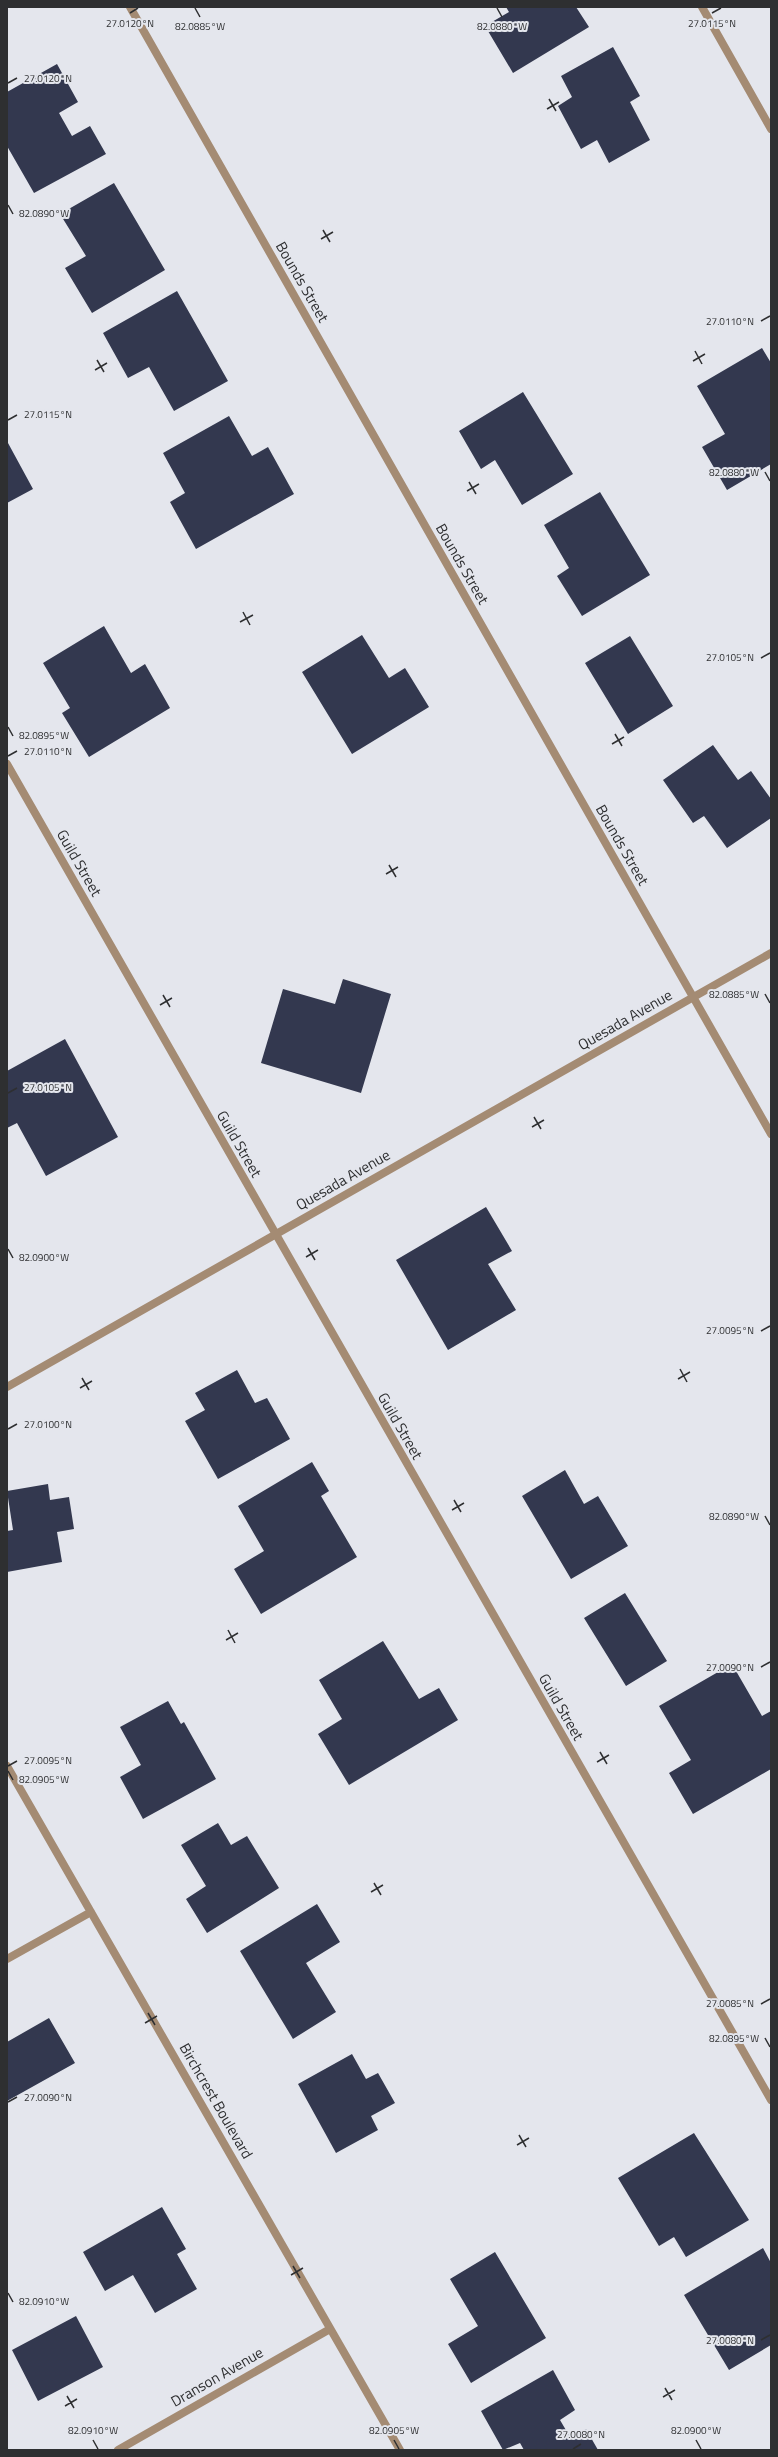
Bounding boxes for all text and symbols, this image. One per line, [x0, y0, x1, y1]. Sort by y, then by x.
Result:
text: 27.0120°N [106, 16, 154, 31]
text: 27.0115°N [688, 16, 736, 31]
text: 82.0885°W [175, 19, 225, 34]
text: 82.0880°W [477, 19, 527, 34]
text: 27.0120°N [24, 71, 72, 86]
text: 82.0890°W [19, 206, 69, 221]
street label: Bounds Street [270, 237, 335, 327]
text: 27.0110°N [706, 314, 754, 329]
text: 27.0115°N [24, 407, 72, 422]
text: 82.0880°W [709, 465, 759, 480]
street label: Bounds Street [430, 519, 495, 609]
text: 27.0105°N [706, 650, 754, 665]
text: 82.0895°W [19, 728, 69, 743]
text: 27.0110°N [24, 744, 72, 759]
street label: Bounds Street [590, 800, 655, 890]
street label: Guild Street [51, 825, 108, 901]
street label: Quesada Avenue [573, 983, 676, 1056]
text: 82.0885°W [709, 987, 759, 1002]
text: 27.0105°N [24, 1080, 72, 1095]
street label: Guild Street [211, 1106, 268, 1182]
street label: Quesada Avenue [291, 1143, 394, 1216]
text: 82.0900°W [19, 1250, 69, 1265]
text: 27.0095°N [706, 1323, 754, 1338]
street label: Guild Street [372, 1388, 429, 1464]
text: 27.0100°N [24, 1417, 72, 1432]
text: 82.0890°W [709, 1509, 759, 1524]
text: 27.0090°N [706, 1660, 754, 1675]
street label: Guild Street [533, 1669, 590, 1745]
text: 27.0095°N [24, 1753, 72, 1768]
text: 82.0905°W [19, 1772, 69, 1787]
text: 27.0085°N [706, 1996, 754, 2011]
text: 82.0895°W [709, 2031, 759, 2046]
street label: Birchcrest Boulevard [174, 2039, 259, 2163]
text: 27.0090°N [24, 2090, 72, 2105]
text: 82.0910°W [19, 2294, 69, 2309]
text: 27.0080°N [706, 2333, 754, 2348]
street label: Dranson Avenue [166, 2341, 267, 2412]
text: 82.0910°W [68, 2423, 118, 2438]
text: 82.0905°W [369, 2423, 419, 2438]
text: 82.0900°W [671, 2423, 721, 2438]
text: 27.0080°N [557, 2427, 605, 2442]

